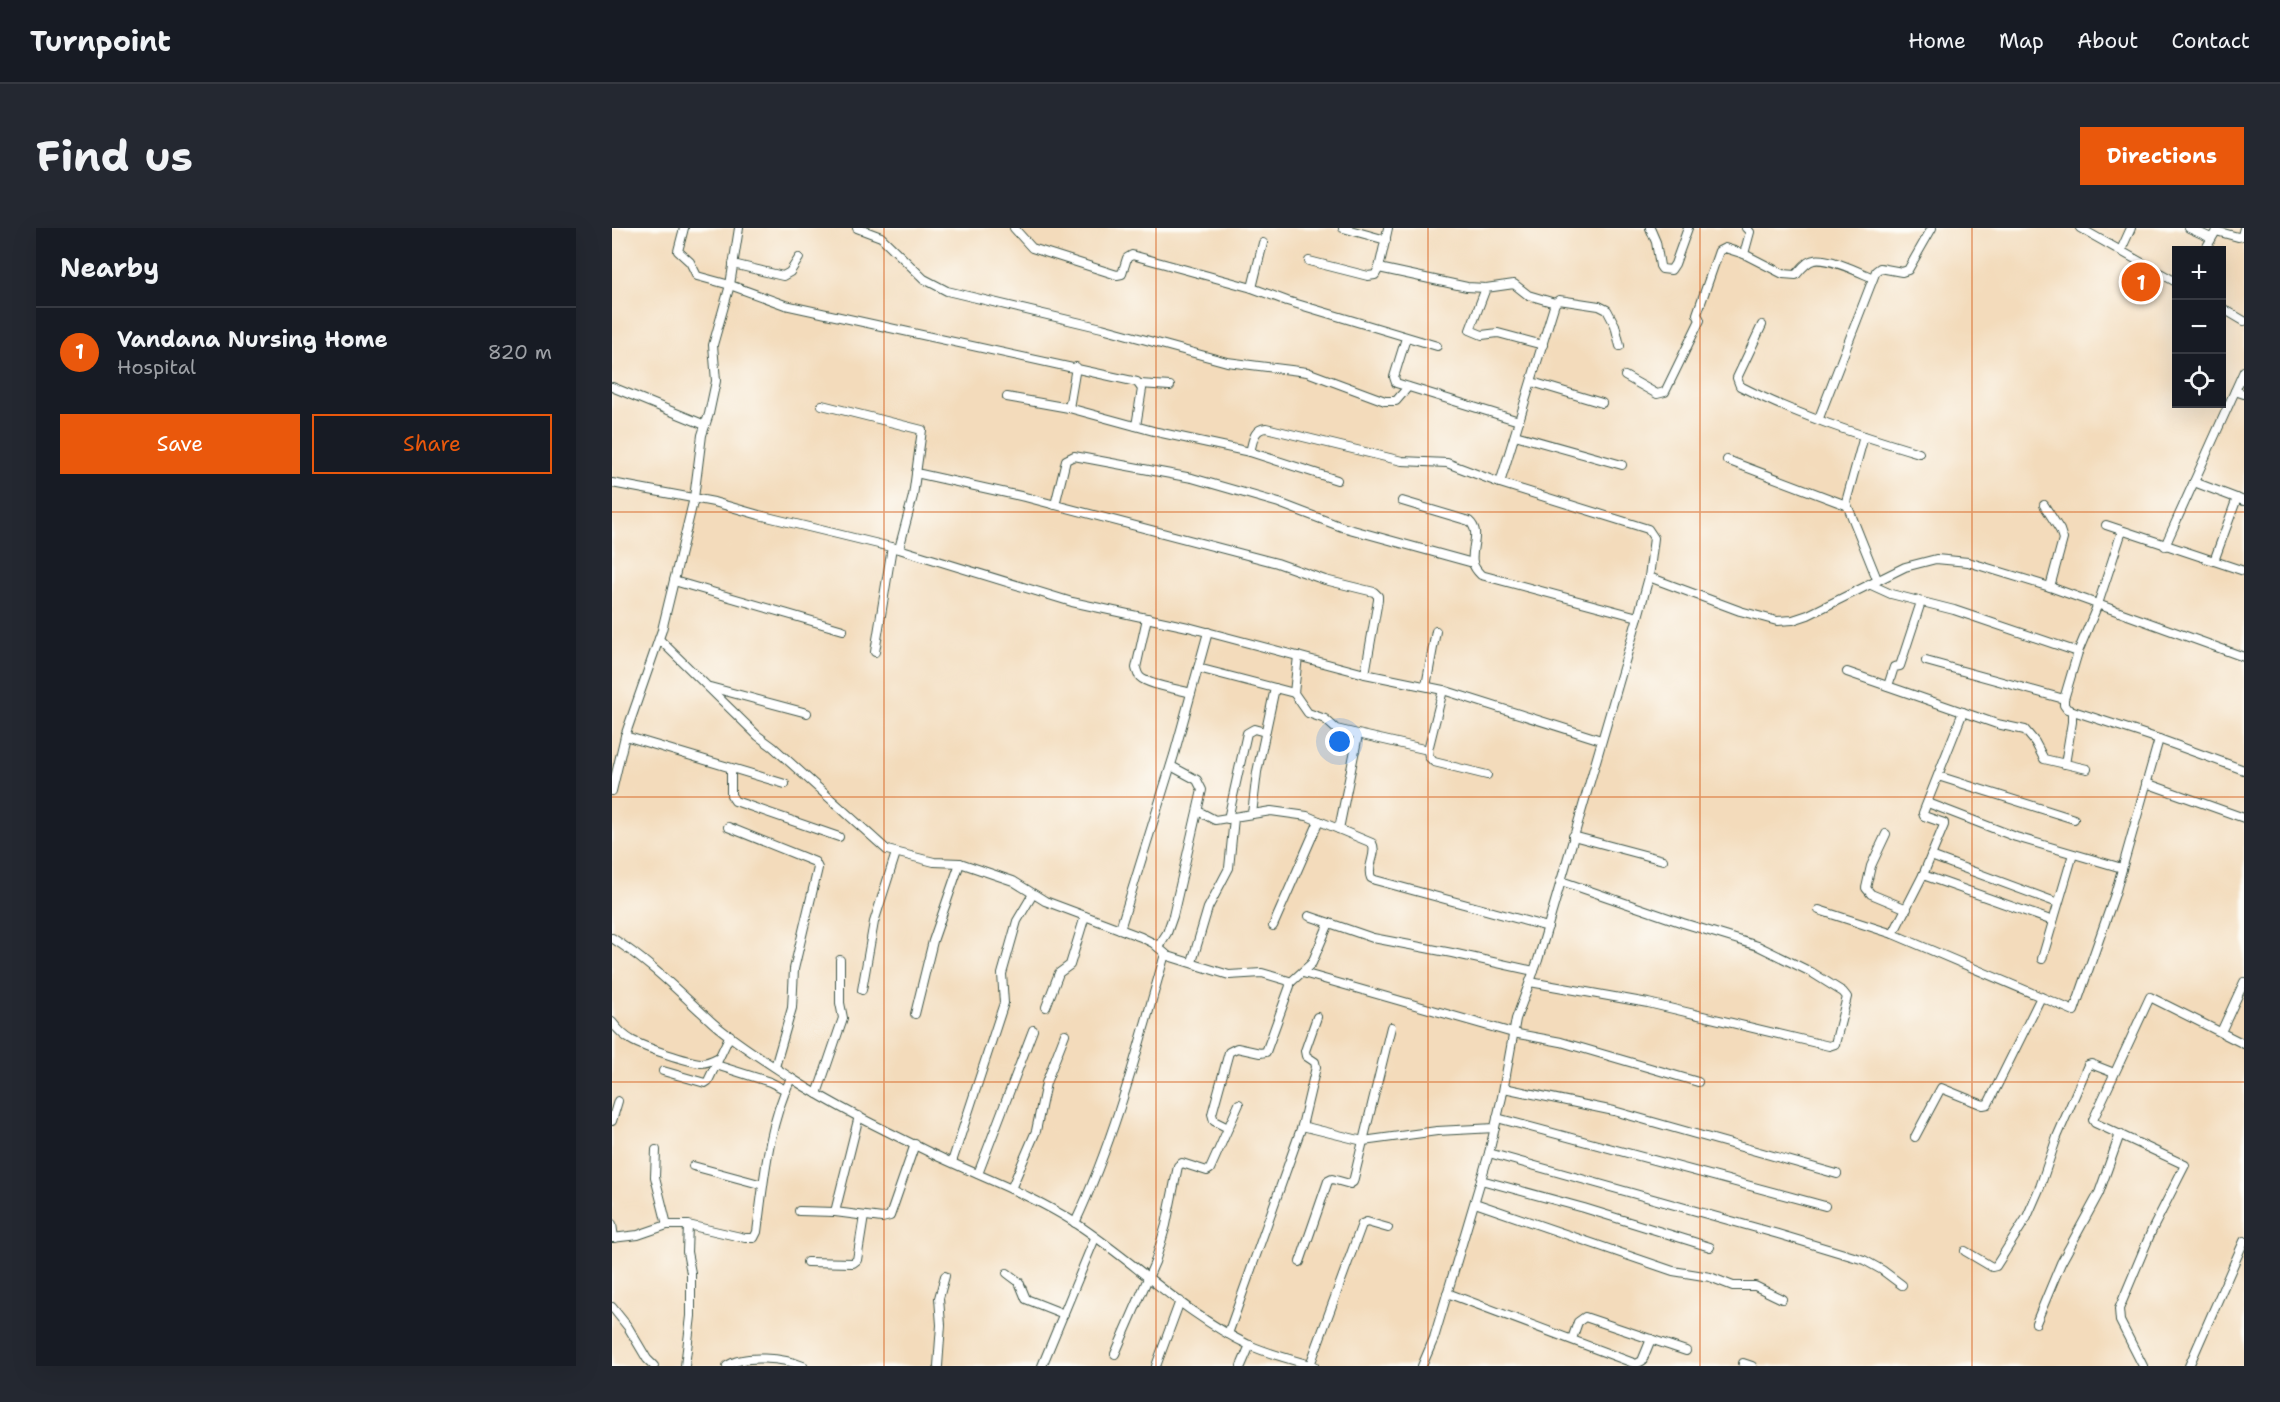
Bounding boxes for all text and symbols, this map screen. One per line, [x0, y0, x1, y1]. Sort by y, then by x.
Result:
text: Turnpoint [30, 22, 171, 60]
text: Home [1908, 27, 1966, 55]
text: Map [1999, 27, 2044, 55]
text: About [2077, 27, 2138, 55]
text: Contact [2171, 27, 2250, 55]
button: Directions [2080, 127, 2244, 185]
text: Find us [36, 128, 193, 184]
map controls [2172, 246, 2226, 408]
button: + [2172, 246, 2226, 300]
text: Nearby [60, 250, 159, 285]
pin: 1 [2122, 260, 2161, 304]
button: − [2172, 300, 2226, 354]
text: Vandana Nursing Home [117, 325, 388, 354]
text: 1 [75, 339, 84, 365]
text: 820 m [488, 339, 552, 365]
text: Hospital [117, 354, 196, 380]
button: locate [2172, 354, 2226, 408]
button: Save [60, 414, 300, 474]
button: Share [312, 414, 552, 474]
your location [1325, 727, 1354, 756]

